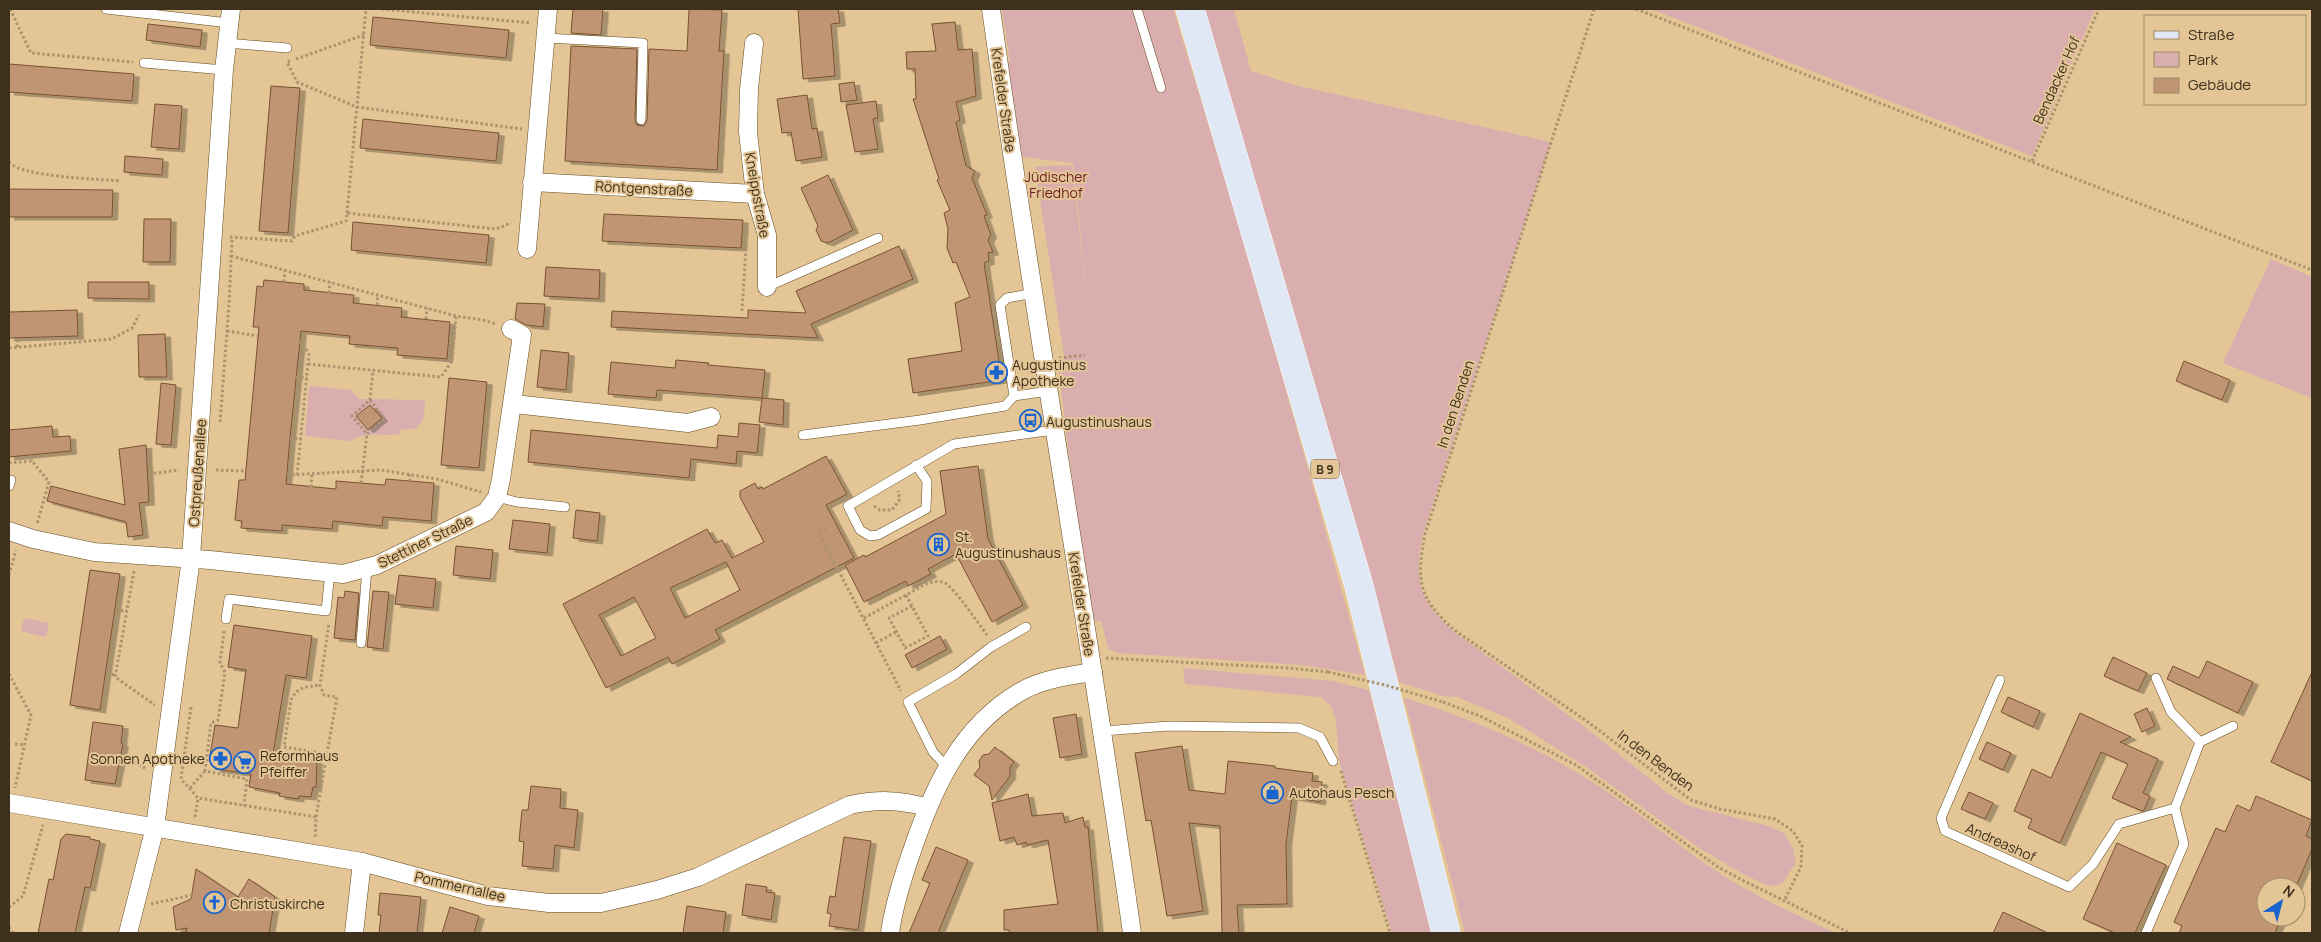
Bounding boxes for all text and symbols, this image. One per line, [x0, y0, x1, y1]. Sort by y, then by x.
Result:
legend [2144, 15, 2306, 105]
text: Straße [2188, 24, 2235, 45]
street label: Bendacker Hof [2028, 33, 2084, 127]
street label: Krefelder Straße [987, 47, 1021, 153]
text: Park [2188, 49, 2218, 70]
text: Gebäude [2188, 74, 2251, 95]
street label: Kneippstraße [741, 151, 775, 239]
park label: Jüdischer Friedhof [1024, 167, 1088, 202]
street label: Röntgenstraße [595, 176, 693, 200]
place label: Augustinus Apotheke [1012, 355, 1086, 390]
street label: In den Benden [1432, 358, 1478, 450]
pharmacy icon: Augustinus Apotheke [984, 360, 1008, 384]
bus stop icon: Augustinushaus [1018, 409, 1042, 433]
place label: Augustinushaus [1046, 412, 1152, 431]
street label: Ostpreußenallee [184, 418, 210, 528]
road number: B 9 [1311, 459, 1339, 478]
street label: Stettiner Straße [374, 510, 476, 572]
place label: St. Augustinushaus [955, 527, 1061, 562]
building icon: St. Augustinushaus [927, 532, 951, 556]
street label: Krefelder Straße [1064, 551, 1100, 657]
street label: In den Benden [1614, 725, 1698, 795]
pharmacy icon: Sonnen Apotheke [209, 746, 233, 770]
place label: Reformhaus Pfeiffer [260, 746, 339, 781]
place label: Sonnen Apotheke [90, 749, 205, 768]
supermarket icon: Reformhaus Pfeiffer [232, 751, 256, 775]
shop icon: Autohaus Pesch [1261, 780, 1285, 804]
place label: Autohaus Pesch [1289, 783, 1394, 802]
street label: Andreashof [1963, 818, 2039, 866]
street label: Pommernallee [413, 866, 507, 906]
north arrow [2256, 877, 2306, 927]
text: N [2279, 880, 2299, 902]
church icon: Christuskirche [202, 891, 226, 915]
place label: Christuskirche [230, 894, 325, 913]

